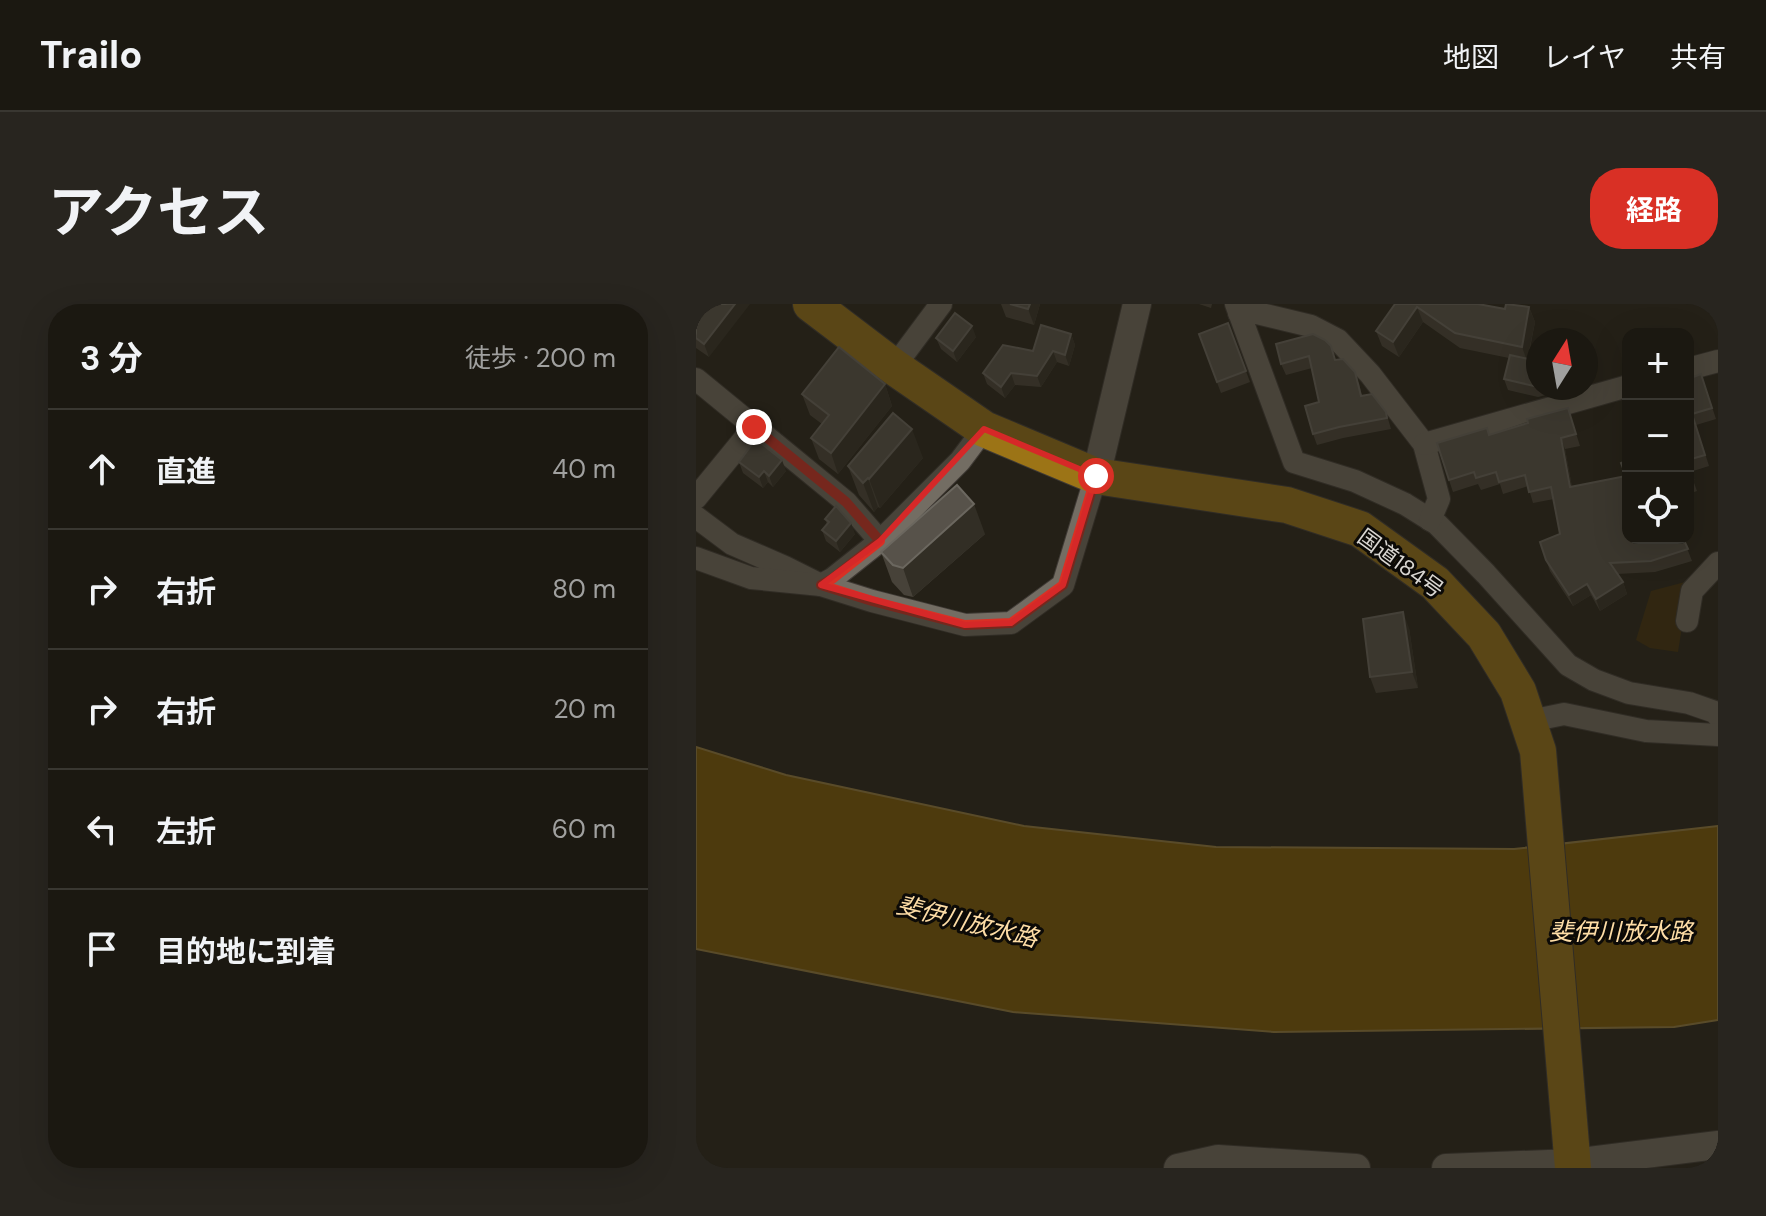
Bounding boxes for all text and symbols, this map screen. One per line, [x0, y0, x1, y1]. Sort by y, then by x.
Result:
text: Trailo [40, 30, 142, 80]
text: 地図 [1443, 39, 1499, 76]
text: レイヤ [1543, 39, 1626, 76]
text: 共有 [1670, 39, 1726, 76]
button: 経路 [1590, 168, 1718, 249]
text: アクセス [48, 176, 269, 249]
north arrow [1526, 328, 1598, 400]
map controls [1622, 328, 1694, 544]
button: + [1622, 328, 1694, 400]
text: 3 分 [80, 336, 143, 381]
text: 徒歩 · 200 m [465, 341, 616, 375]
button: − [1622, 400, 1694, 472]
route end [736, 409, 772, 445]
icon: ahead [80, 447, 124, 491]
text: 直進 [156, 452, 216, 491]
text: 40 m [552, 452, 616, 486]
route start [1078, 458, 1114, 494]
button: locate [1622, 472, 1694, 544]
street label: 国道184号 [1352, 522, 1450, 604]
icon: right [80, 567, 124, 611]
text: 右折 [156, 572, 216, 611]
text: 80 m [552, 572, 616, 606]
icon: right [80, 687, 124, 731]
text: 右折 [156, 692, 216, 731]
text: 20 m [553, 692, 616, 726]
icon: left [80, 807, 124, 851]
text: 左折 [156, 812, 216, 851]
text: 60 m [552, 812, 616, 846]
water label: 斐伊川放水路 [894, 889, 1043, 954]
water label: 斐伊川放水路 [1549, 916, 1695, 947]
icon: arrive [80, 927, 124, 971]
text: 目的地に到着 [156, 932, 336, 971]

